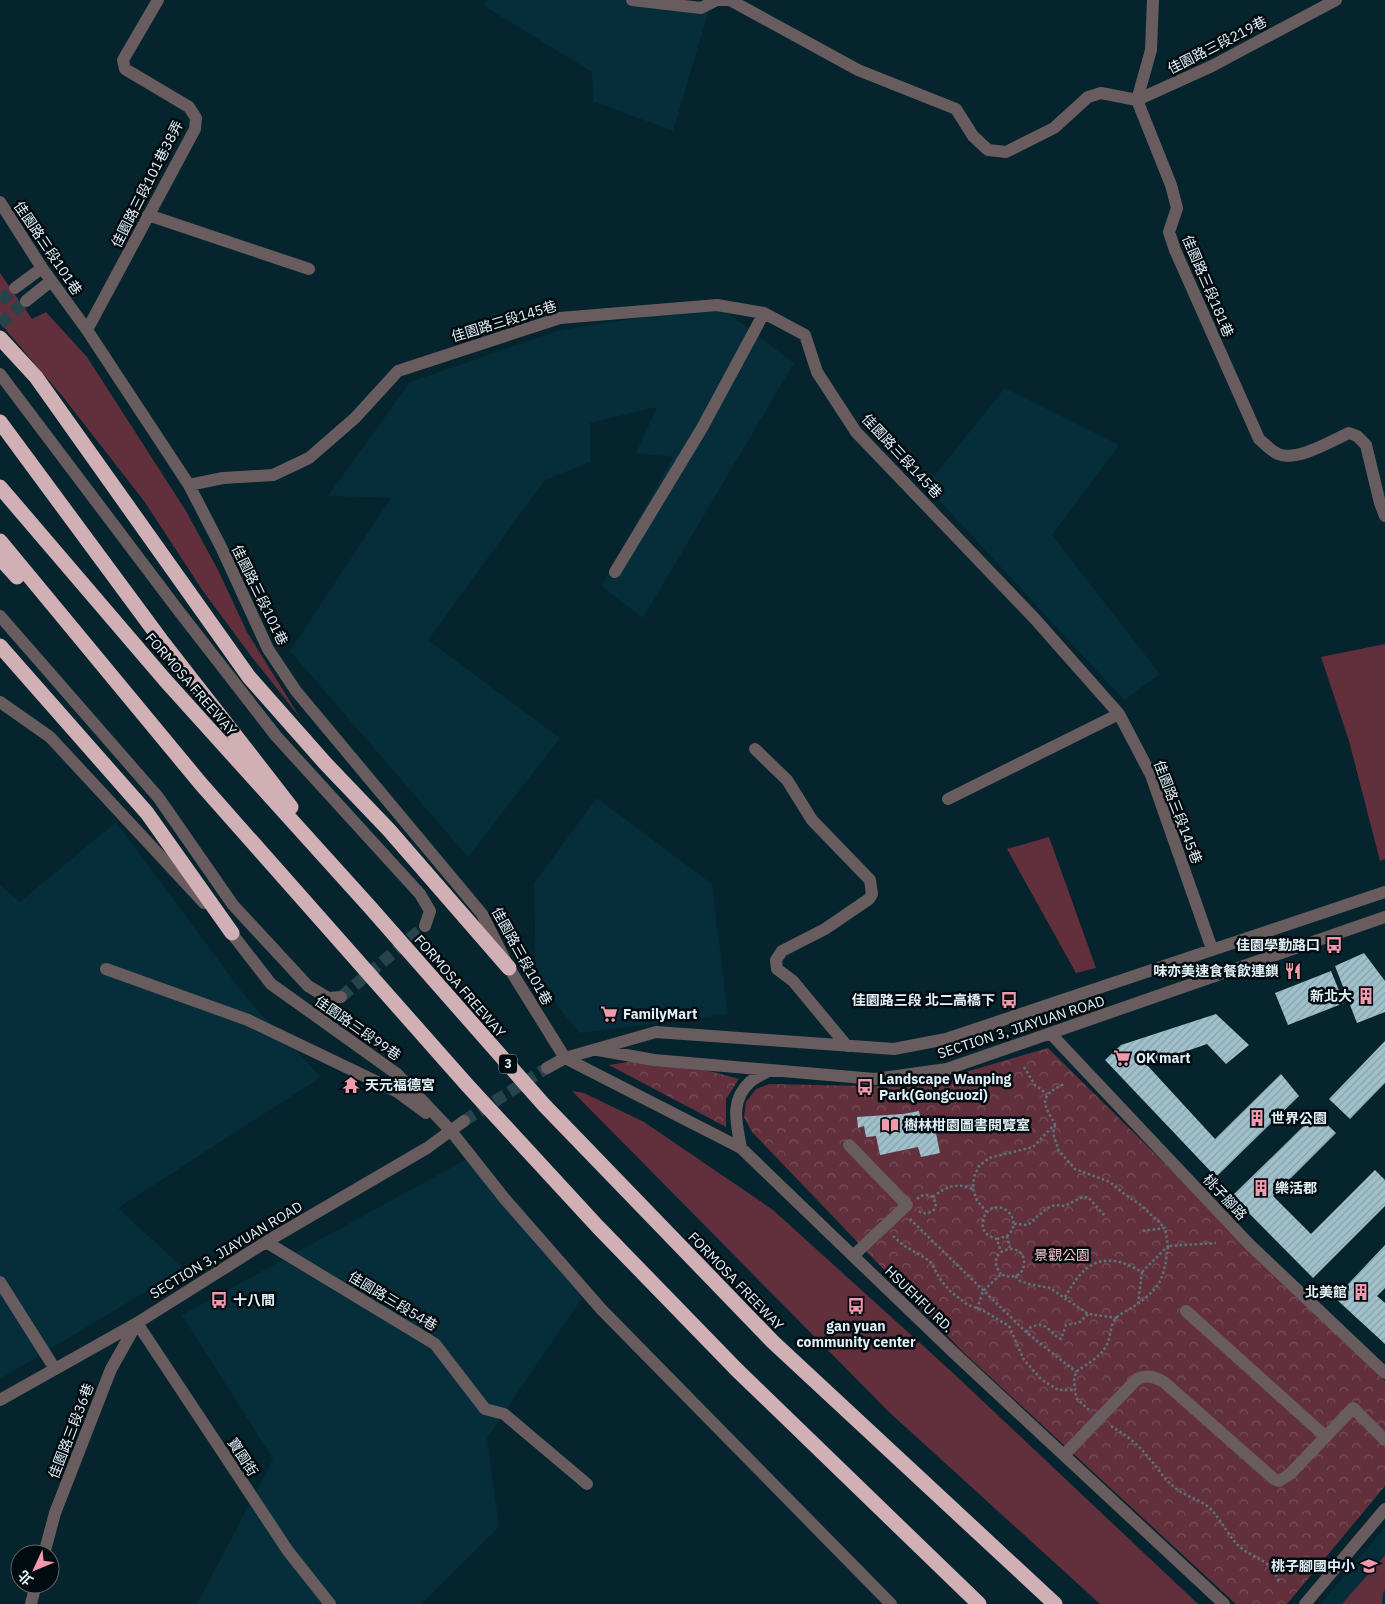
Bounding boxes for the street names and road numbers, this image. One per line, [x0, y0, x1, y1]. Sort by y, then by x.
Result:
street label: 佳園路三段219巷 [1164, 12, 1270, 78]
street label: 佳園路三段101巷38弄 [107, 118, 187, 250]
street label: 佳園路三段101巷 [10, 198, 86, 298]
street label: 佳園路三段181巷 [1178, 232, 1238, 340]
street label: 佳園路三段145巷 [449, 296, 559, 346]
street label: 佳園路三段145巷 [858, 410, 946, 502]
street label: 佳園路三段101巷 [228, 542, 292, 648]
street label: FORMOSA FREEWAY [142, 629, 241, 740]
street label: 佳園路三段145巷 [1150, 758, 1206, 866]
street label: 佳園路三段101巷 [488, 904, 556, 1008]
street label: FORMOSA FREEWAY [411, 931, 510, 1042]
street label: SECTION 3, JIAYUAN ROAD [935, 991, 1107, 1063]
street label: 佳園路三段99巷 [312, 992, 404, 1064]
road number: 3 [499, 1054, 517, 1074]
street label: 桃子腳路 [1199, 1170, 1251, 1224]
street label: SECTION 3, JIAYUAN ROAD [146, 1197, 306, 1303]
street label: FORMOSA FREEWAY [684, 1228, 788, 1335]
street label: HSUEHFU RD. [881, 1262, 957, 1336]
street label: 佳園路三段54巷 [345, 1267, 441, 1335]
street label: 佳園路三段36巷 [45, 1381, 97, 1481]
street label: 寶園街 [224, 1434, 262, 1480]

